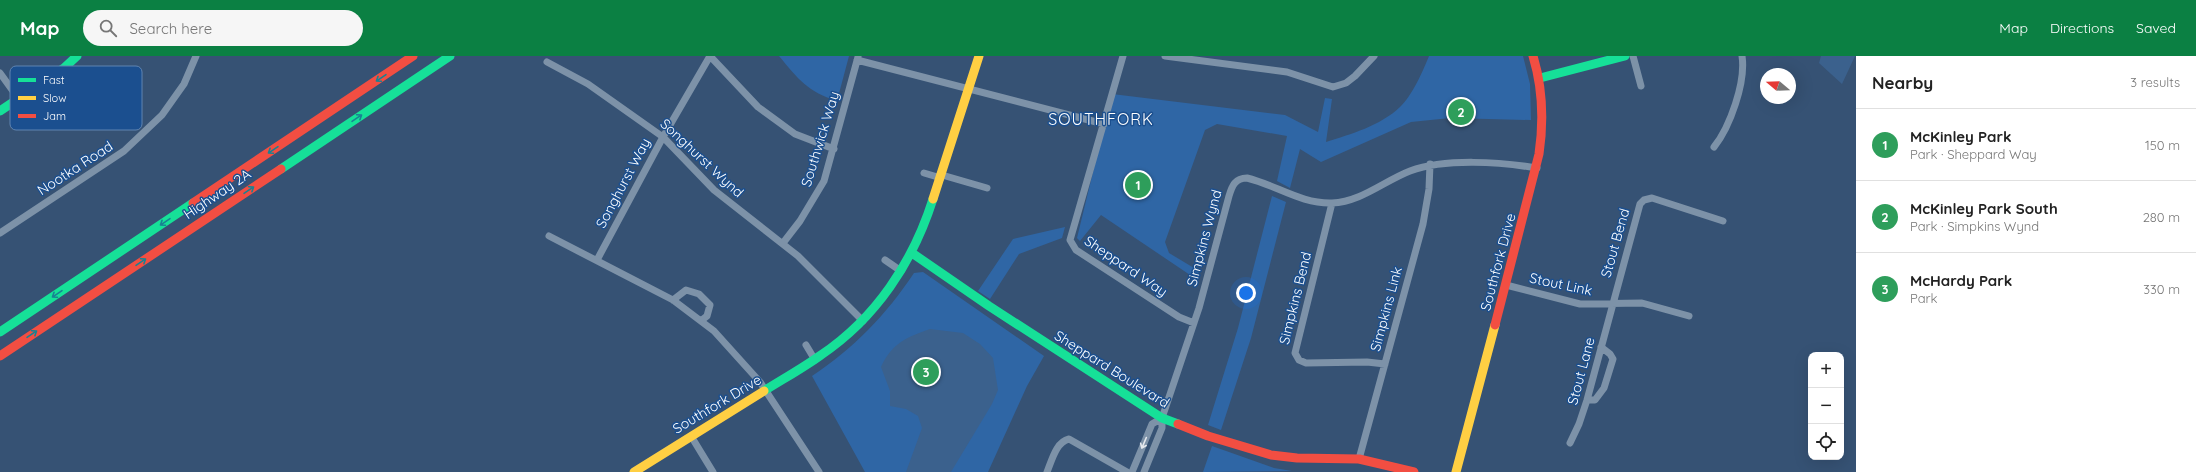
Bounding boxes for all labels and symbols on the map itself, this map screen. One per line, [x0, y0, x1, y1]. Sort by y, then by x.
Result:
legend [10, 66, 142, 130]
north arrow [1760, 68, 1796, 104]
text: Fast [43, 73, 65, 87]
one-way arrow [376, 74, 387, 82]
street label: Southwick Way [797, 89, 843, 189]
text: Slow [43, 91, 67, 105]
pin: 2 [1448, 97, 1474, 127]
text: Jam [43, 109, 66, 123]
district label: SOUTHFORK [1048, 109, 1154, 129]
one-way arrow [351, 114, 362, 122]
street label: Songhurst Wynd [656, 115, 748, 201]
street label: Songhurst Way [592, 135, 654, 231]
street label: Nootka Road [34, 137, 116, 199]
one-way arrow [268, 146, 279, 154]
street label: Highway 2A [180, 165, 254, 223]
pin: 1 [1125, 170, 1151, 200]
one-way arrow [243, 186, 254, 194]
street label: Simpkins Wynd [1182, 188, 1226, 288]
street label: Stout Bend [1597, 206, 1633, 280]
street label: Southfork Drive [1476, 211, 1520, 313]
one-way arrow [160, 218, 171, 226]
street label: Sheppard Way [1081, 232, 1171, 300]
street label: Simpkins Bend [1275, 250, 1315, 346]
one-way arrow [135, 258, 146, 266]
street label: Simpkins Link [1366, 265, 1406, 353]
street label: Stout Link [1528, 269, 1594, 299]
your location [1236, 283, 1256, 303]
one-way arrow [51, 290, 62, 298]
street label: Sheppard Boulevard [1051, 326, 1173, 412]
one-way arrow [27, 330, 38, 338]
street label: Stout Lane [1563, 335, 1599, 407]
pin: 3 [913, 357, 939, 387]
street label: Southfork Drive [669, 370, 765, 438]
one-way arrow [1140, 436, 1147, 448]

